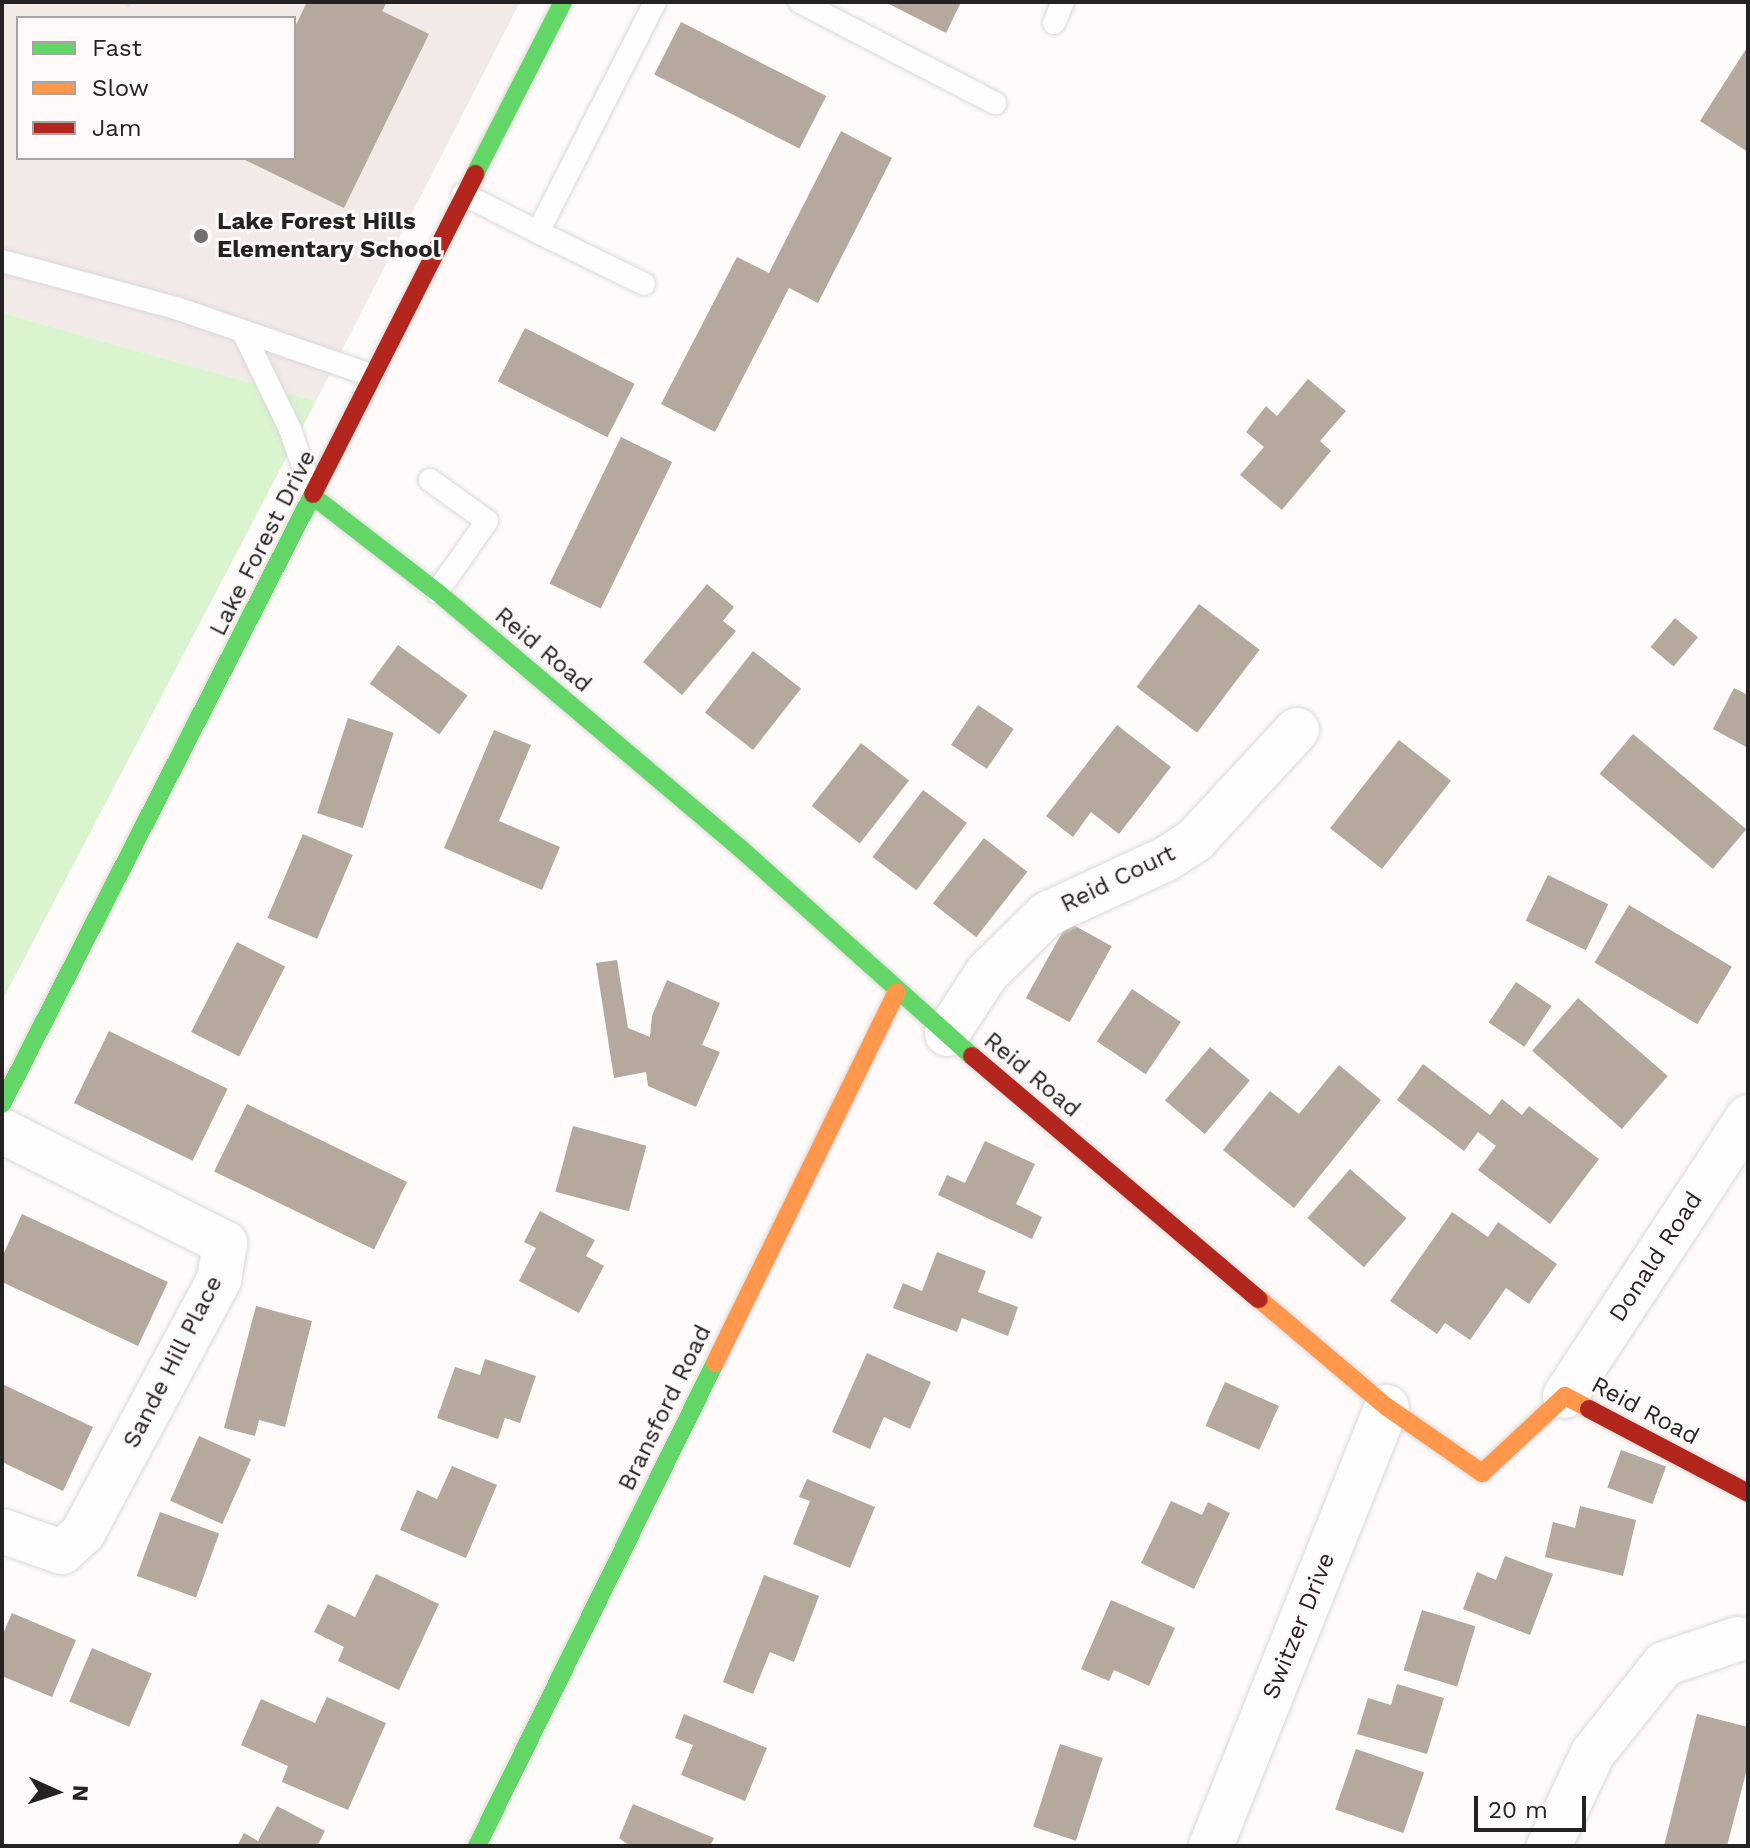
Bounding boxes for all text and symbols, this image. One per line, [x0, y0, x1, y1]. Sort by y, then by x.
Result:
legend [16, 16, 296, 160]
text: Fast [92, 34, 142, 62]
text: Slow [92, 74, 149, 102]
text: Jam [92, 114, 142, 142]
place label: Lake Forest Hills Elementary School [217, 208, 441, 264]
marker: Lake Forest Hills Elementary School [192, 227, 210, 245]
street label: Lake Forest Drive [204, 445, 322, 641]
street label: Reid Road [489, 601, 597, 699]
street label: Reid Court [1056, 839, 1180, 919]
street label: Reid Road [978, 1026, 1086, 1124]
street label: Donald Road [1603, 1187, 1709, 1327]
street label: Sande Hill Place [117, 1271, 229, 1453]
street label: Bransford Road [612, 1320, 718, 1496]
street label: Reid Road [1586, 1371, 1704, 1451]
street label: Switzer Drive [1256, 1548, 1342, 1704]
north arrow [16, 1752, 96, 1832]
scale bar [1478, 1780, 1590, 1830]
text: N [68, 1784, 93, 1802]
text: 20 m [1488, 1796, 1548, 1824]

